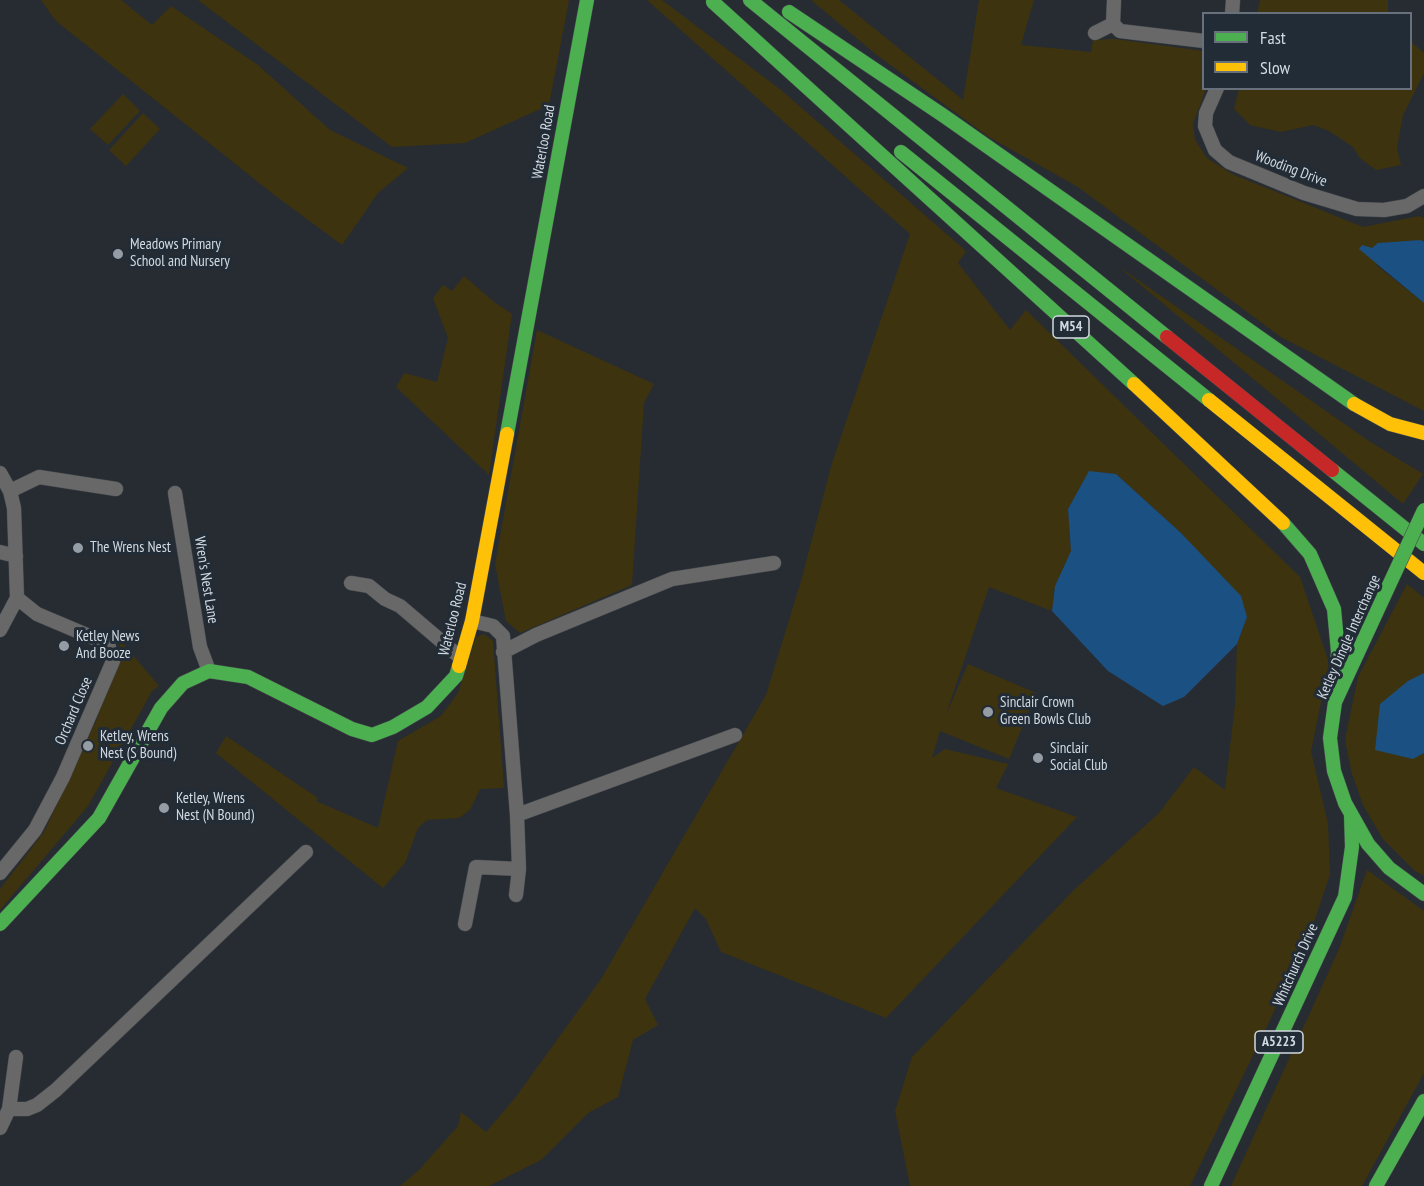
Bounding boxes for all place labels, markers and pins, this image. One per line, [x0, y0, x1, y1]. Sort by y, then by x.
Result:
place label: Meadows Primary School and Nursery [130, 236, 230, 271]
marker: Meadows Primary School and Nursery [111, 247, 125, 261]
place label: The Wrens Nest [90, 539, 171, 557]
marker: The Wrens Nest [71, 541, 85, 555]
place label: Ketley News And Booze [76, 628, 139, 663]
marker: Ketley News And Booze [57, 639, 71, 653]
place label: Sinclair Crown Green Bowls Club [1000, 694, 1091, 729]
marker: Sinclair Crown Green Bowls Club [981, 705, 995, 719]
place label: Ketley, Wrens Nest (S Bound) [100, 728, 176, 763]
marker: Ketley, Wrens Nest (S Bound) [81, 739, 95, 753]
place label: Sinclair Social Club [1050, 740, 1108, 775]
marker: Sinclair Social Club [1031, 751, 1045, 765]
place label: Ketley, Wrens Nest (N Bound) [176, 790, 254, 825]
marker: Ketley, Wrens Nest (N Bound) [157, 801, 171, 815]

